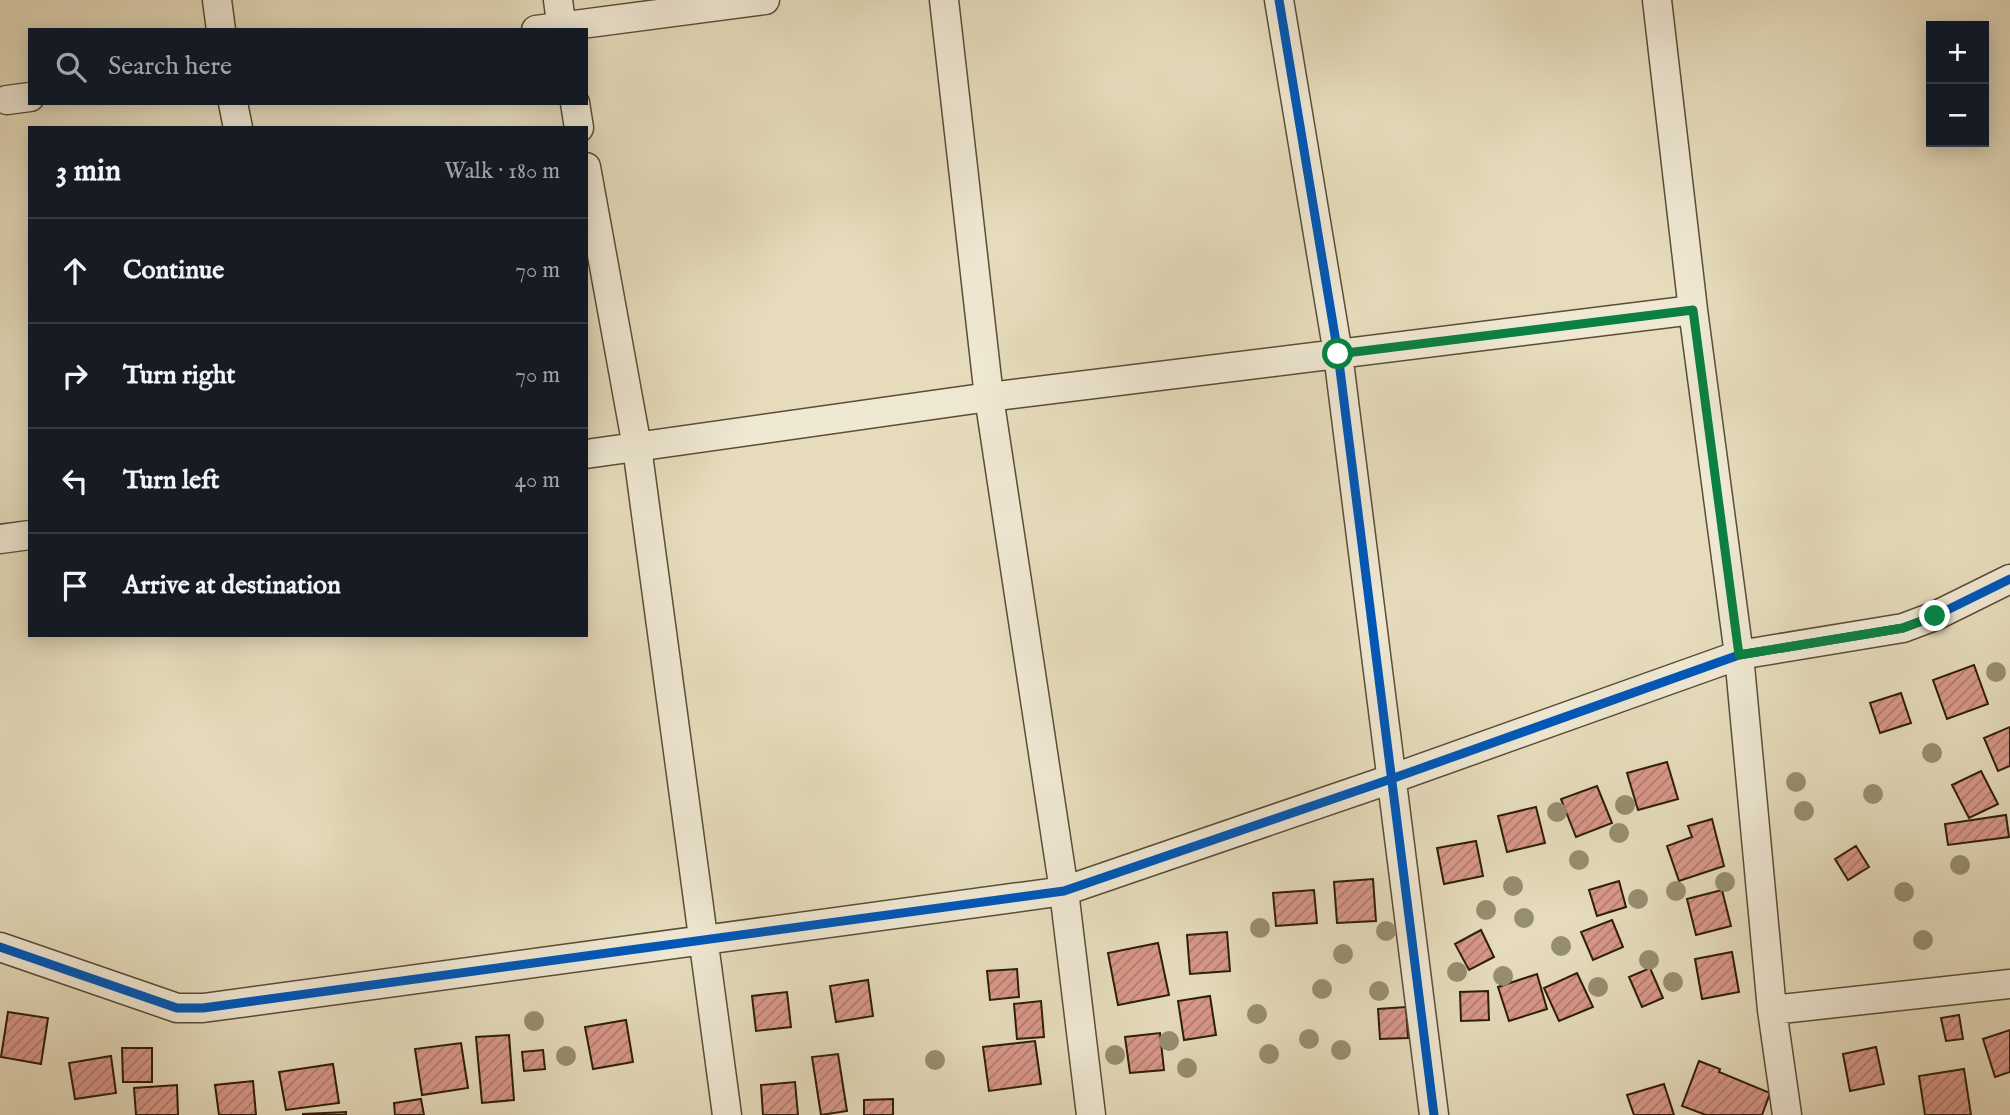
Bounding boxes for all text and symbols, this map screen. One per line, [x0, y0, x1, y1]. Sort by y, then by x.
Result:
map controls [1926, 21, 1989, 147]
button: + [1926, 21, 1989, 84]
search box [28, 28, 588, 105]
icon: search [52, 48, 90, 86]
text: Search here [108, 50, 232, 83]
button: − [1926, 84, 1989, 147]
text: 3 min [56, 153, 121, 191]
text: Walk · 180 m [444, 157, 560, 186]
icon: ahead [56, 252, 94, 290]
text: Continue [123, 254, 224, 287]
text: 70 m [515, 256, 560, 285]
route start [1322, 338, 1353, 369]
icon: right [56, 357, 94, 395]
text: Turn right [123, 359, 236, 392]
text: 70 m [515, 361, 560, 390]
icon: left [56, 462, 94, 500]
text: Turn left [123, 464, 220, 497]
text: 40 m [515, 466, 560, 495]
icon: arrive [56, 567, 94, 605]
text: Arrive at destination [123, 569, 341, 602]
route end [1919, 600, 1950, 631]

